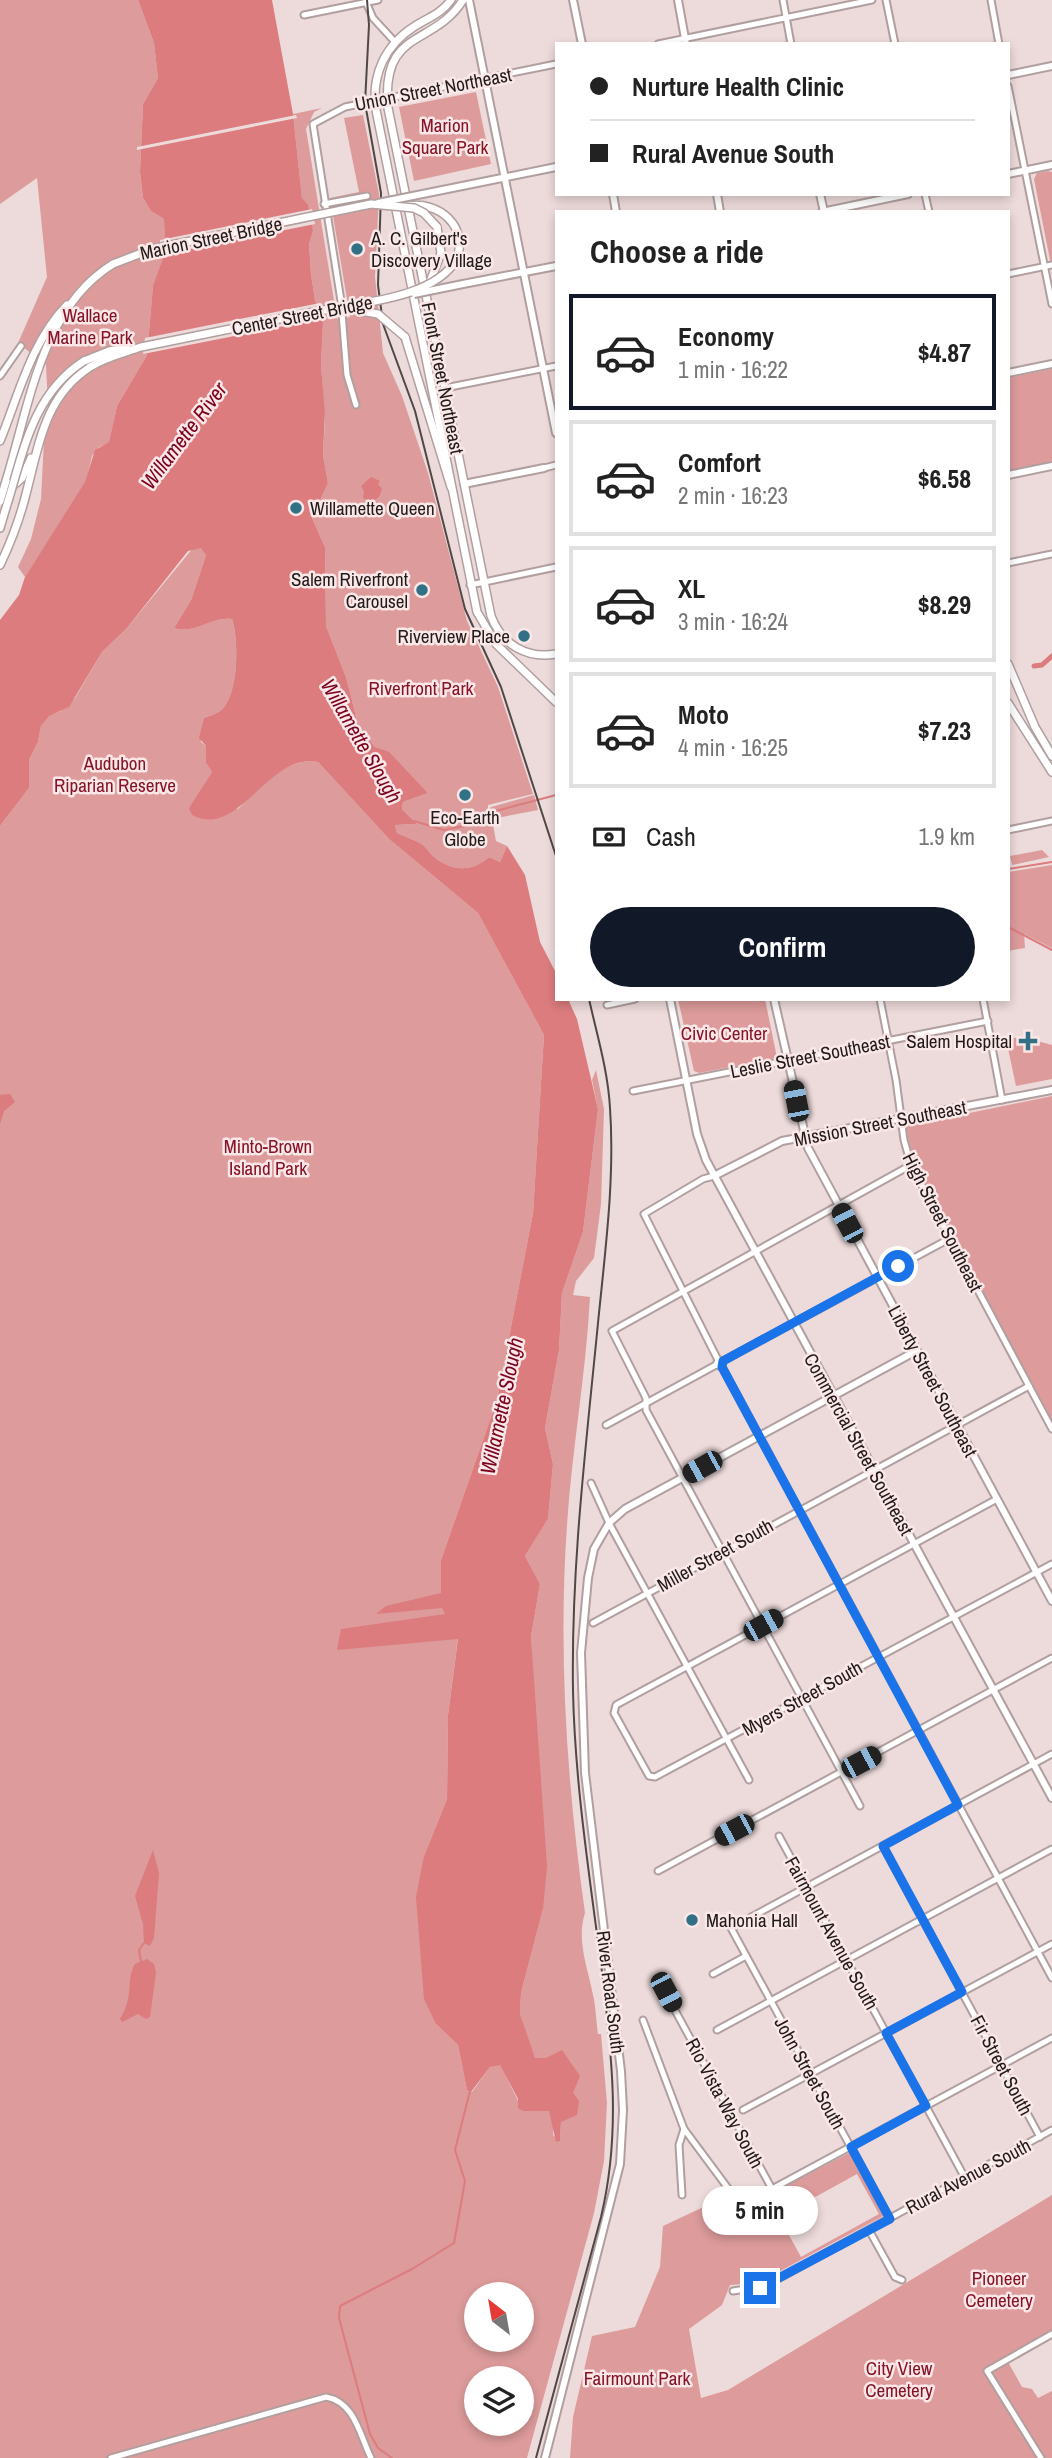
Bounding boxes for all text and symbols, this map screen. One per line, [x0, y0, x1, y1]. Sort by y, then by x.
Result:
street label: Union Street Northeast [352, 61, 514, 117]
text: Nurture Health Clinic [632, 69, 844, 104]
park label: Marion Square Park [402, 112, 489, 160]
text: Rural Avenue South [632, 136, 834, 171]
street label: Marion Street Bridge [138, 210, 284, 266]
place label: A. C. Gilbert's Discovery Village [370, 225, 492, 273]
text: Choose a ride [590, 230, 764, 273]
marker: A. C. Gilbert's Discovery Village [349, 241, 365, 257]
street label: Center Street Bridge [229, 289, 375, 341]
street label: Front Street Northeast [416, 300, 471, 457]
park label: Wallace Marine Park [48, 302, 133, 350]
text: Economy [678, 319, 774, 354]
icon: car [594, 321, 657, 384]
text: $4.87 [918, 335, 971, 370]
text: 1 min · 16:22 [678, 354, 788, 385]
water label: Willamette River [134, 375, 234, 495]
text: Comfort [678, 445, 761, 480]
icon: car [594, 447, 657, 510]
text: $6.58 [918, 461, 971, 496]
text: 2 min · 16:23 [678, 480, 788, 511]
place label: Willamette Queen [310, 495, 435, 521]
marker: Willamette Queen [288, 500, 304, 516]
place label: Salem Riverfront Carousel [291, 566, 409, 614]
text: XL [678, 571, 705, 606]
icon: car [594, 573, 657, 636]
marker: Salem Riverfront Carousel [414, 582, 430, 598]
text: $8.29 [918, 587, 971, 622]
text: 3 min · 16:24 [678, 606, 788, 637]
place label: Riverview Place [397, 623, 510, 649]
marker: Riverview Place [516, 628, 532, 644]
water label: Willamette Slough [314, 673, 409, 808]
park label: Riverfront Park [369, 675, 474, 701]
text: Moto [678, 697, 729, 732]
icon: car [594, 699, 657, 762]
text: $7.23 [918, 713, 971, 748]
text: 4 min · 16:25 [678, 732, 788, 763]
park label: Audubon Riparian Reserve [54, 750, 176, 798]
marker: Eco-Earth Globe [457, 787, 473, 803]
place label: Eco-Earth Globe [430, 804, 500, 852]
icon: cash [590, 818, 628, 856]
text: Cash [646, 819, 696, 854]
text: 1.9 km [918, 821, 975, 852]
button: Confirm [590, 907, 975, 987]
park label: Civic Center [681, 1020, 768, 1046]
street label: Leslie Street Southeast [728, 1028, 893, 1084]
place label: Salem Hospital [906, 1028, 1012, 1054]
marker: Salem Hospital [1018, 1031, 1038, 1051]
car [782, 1078, 811, 1124]
street label: Mission Street Southeast [792, 1093, 969, 1152]
park label: Minto-Brown Island Park [224, 1133, 312, 1181]
street label: High Street Southeast [897, 1148, 990, 1297]
car [828, 1200, 867, 1246]
route start [882, 1250, 914, 1282]
street label: Liberty Street Southeast [882, 1301, 984, 1462]
water label: Willamette Slough [473, 1335, 530, 1477]
street label: Commercial Street Southeast [798, 1348, 920, 1540]
car [679, 1448, 726, 1486]
street label: Miller Street South [652, 1512, 778, 1598]
car [740, 1606, 787, 1644]
street label: Myers Street South [737, 1654, 867, 1742]
car [838, 1743, 885, 1781]
car [711, 1811, 758, 1849]
street label: Fairmount Avenue South [779, 1852, 885, 2014]
place label: Mahonia Hall [706, 1907, 798, 1933]
marker: Mahonia Hall [684, 1912, 700, 1928]
street label: River Road South [591, 1929, 631, 2055]
car [647, 1969, 686, 2015]
street label: Fir Street South [965, 2010, 1039, 2120]
street label: John Street South [768, 2012, 852, 2134]
street label: Rio Vista Way South [680, 2033, 770, 2173]
street label: Rural Avenue South [901, 2132, 1035, 2220]
callout: 5 min [702, 2186, 818, 2236]
text: 5 min [735, 2195, 785, 2226]
park label: Pioneer Cemetery [965, 2265, 1033, 2313]
route end [744, 2272, 776, 2304]
north arrow [464, 2282, 534, 2352]
map controls [464, 2282, 534, 2436]
park label: City View Cemetery [865, 2355, 933, 2403]
park label: Fairmount Park [584, 2365, 691, 2391]
button: layers [464, 2366, 534, 2436]

